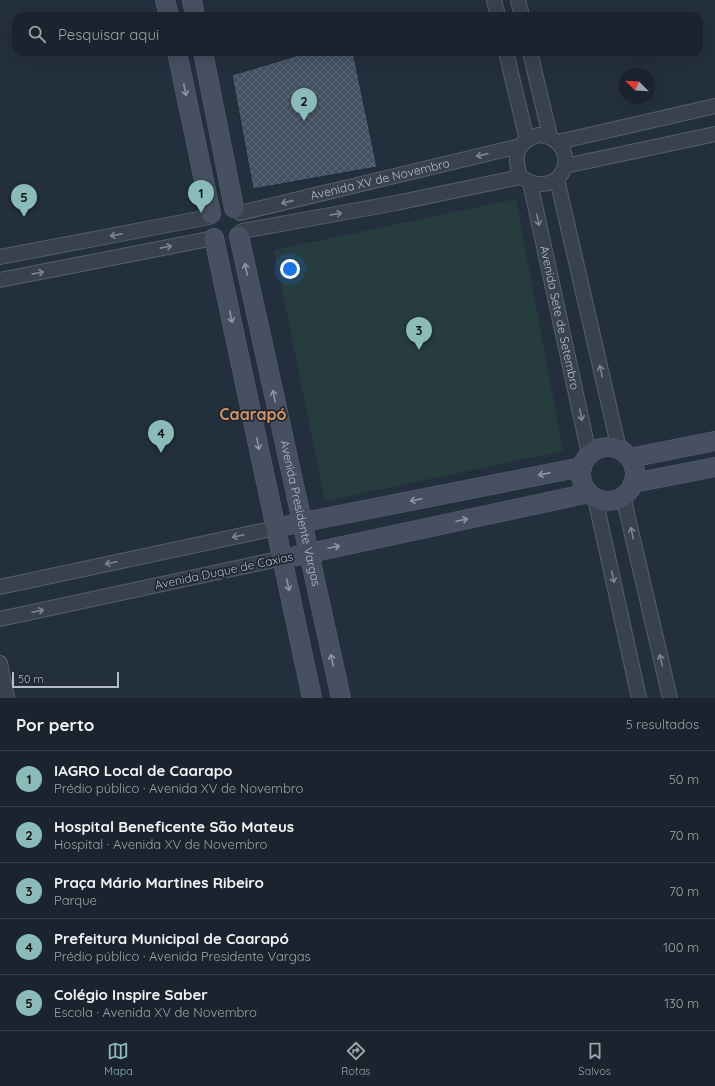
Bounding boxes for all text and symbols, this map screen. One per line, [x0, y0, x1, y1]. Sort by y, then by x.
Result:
search box [12, 12, 703, 56]
icon: search [26, 23, 48, 45]
text: Pesquisar aqui [58, 25, 159, 44]
north arrow [619, 68, 655, 104]
one-way arrow [181, 83, 189, 96]
pin: 2 [291, 88, 317, 121]
one-way arrow [476, 152, 489, 159]
street label: Avenida XV de Novembro [309, 155, 451, 203]
pin: 1 [188, 180, 214, 213]
pin: 5 [11, 184, 37, 217]
one-way arrow [281, 198, 294, 206]
one-way arrow [329, 210, 342, 218]
one-way arrow [535, 213, 543, 226]
one-way arrow [110, 231, 123, 239]
one-way arrow [159, 243, 172, 251]
street label: Avenida Sete de Setembro [537, 244, 583, 391]
your location [280, 259, 300, 279]
one-way arrow [242, 263, 250, 276]
one-way arrow [31, 268, 44, 276]
one-way arrow [228, 310, 236, 323]
pin: 3 [406, 317, 432, 350]
one-way arrow [596, 364, 604, 377]
one-way arrow [270, 390, 278, 403]
district label: Caarapó [219, 404, 287, 424]
one-way arrow [577, 408, 585, 421]
pin: 4 [148, 420, 174, 453]
one-way arrow [255, 437, 263, 450]
street label: Avenida Presidente Vargas [277, 439, 324, 588]
one-way arrow [537, 471, 550, 479]
one-way arrow [410, 496, 423, 504]
one-way arrow [455, 516, 468, 524]
one-way arrow [627, 527, 635, 540]
one-way arrow [232, 533, 245, 541]
one-way arrow [328, 543, 341, 551]
street label: Avenida Duque de Caxias [153, 548, 295, 593]
one-way arrow [105, 560, 118, 568]
one-way arrow [609, 570, 617, 583]
one-way arrow [285, 578, 293, 591]
one-way arrow [31, 606, 44, 614]
one-way arrow [328, 654, 336, 667]
one-way arrow [657, 654, 664, 667]
scale bar [12, 670, 119, 689]
text: 50 m [18, 672, 44, 686]
text: Por perto [16, 714, 94, 735]
text: 5 resultados [626, 716, 699, 732]
text: IAGRO Local de Caarapo [54, 761, 232, 780]
text: 1 [26, 771, 32, 787]
text: 50 m [669, 771, 699, 787]
text: Prédio público · Avenida XV de Novembro [54, 780, 303, 796]
text: Hospital Beneficente São Mateus [54, 817, 294, 836]
text: 2 [25, 827, 33, 843]
text: 70 m [669, 827, 699, 843]
text: Hospital · Avenida XV de Novembro [54, 836, 267, 852]
text: Praça Mário Martines Ribeiro [54, 873, 264, 892]
text: 3 [26, 883, 32, 899]
text: 70 m [669, 883, 699, 899]
text: Parque [54, 892, 97, 908]
text: Prefeitura Municipal de Caarapó [54, 929, 289, 948]
text: 4 [25, 939, 33, 955]
text: 100 m [663, 939, 699, 955]
text: Prédio público · Avenida Presidente Vargas [54, 948, 311, 964]
text: Colégio Inspire Saber [54, 985, 208, 1004]
text: 5 [25, 995, 33, 1011]
text: 130 m [664, 995, 699, 1011]
text: Escola · Avenida XV de Novembro [54, 1004, 257, 1020]
tab: Mapa [104, 1040, 133, 1078]
tab: Rotas [341, 1040, 370, 1078]
tab: Salvos [578, 1040, 611, 1078]

